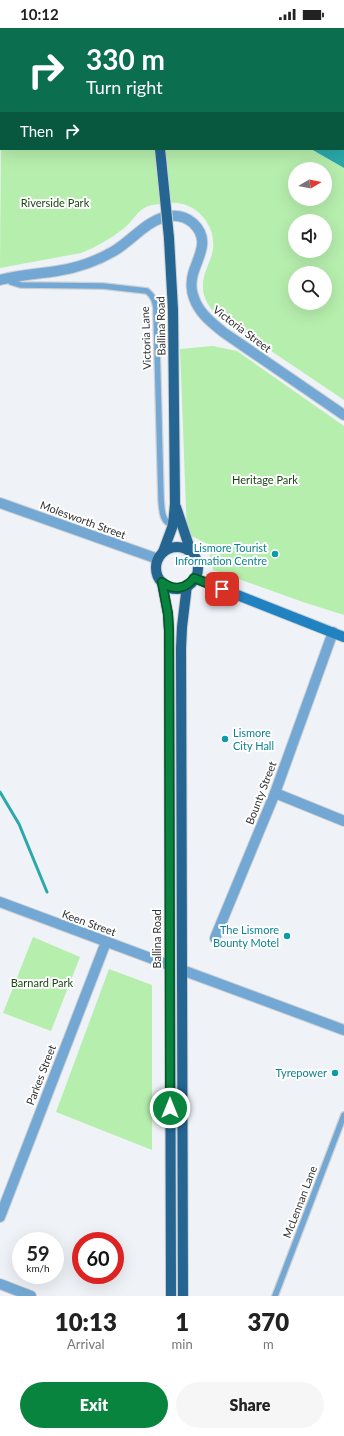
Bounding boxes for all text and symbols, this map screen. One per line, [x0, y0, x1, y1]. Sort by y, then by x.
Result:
text: 10:12 [20, 5, 59, 23]
text: 330 m [86, 42, 165, 76]
icon: right [20, 44, 72, 96]
text: Turn right [86, 76, 163, 98]
icon: right [61, 120, 83, 142]
text: Then [20, 122, 53, 140]
north arrow [288, 162, 332, 206]
map controls [288, 162, 332, 310]
park label: Riverside Park [21, 196, 90, 209]
button: sound [288, 214, 332, 258]
button: search [288, 266, 332, 310]
street label: Ballina Road [153, 296, 168, 356]
street label: Victoria Street [211, 303, 274, 355]
street label: Victoria Lane [138, 306, 153, 370]
park label: Heritage Park [232, 473, 298, 486]
street label: Molesworth Street [39, 498, 128, 541]
place label: Lismore Tourist Information Centre [175, 541, 267, 567]
marker: Lismore Tourist Information Centre [270, 549, 280, 559]
pin [205, 572, 239, 606]
icon: arrive [211, 578, 233, 600]
place label: Lismore City Hall [233, 726, 274, 752]
marker: Lismore City Hall [220, 734, 230, 744]
street label: Bounty Street [243, 759, 279, 826]
street label: Keen Street [60, 907, 118, 938]
street label: Ballina Road [150, 909, 163, 969]
place label: The Lismore Bounty Motel [213, 923, 279, 949]
marker: The Lismore Bounty Motel [282, 931, 292, 941]
park label: Barnard Park [11, 976, 74, 989]
street label: Parkes Street [23, 1043, 58, 1107]
place label: Tyrepower [276, 1066, 327, 1079]
marker: Tyrepower [330, 1068, 340, 1078]
position arrow [149, 1087, 191, 1129]
street label: McLennan Lane [280, 1164, 319, 1240]
speed limit sign: 60 [72, 1232, 124, 1284]
text: 59 [26, 1241, 50, 1265]
text: km/h [26, 1262, 50, 1274]
text: 10:13 [55, 1307, 117, 1336]
text: 1 [175, 1307, 189, 1336]
text: 370 [247, 1307, 289, 1336]
text: Arrival [67, 1336, 105, 1352]
text: min [172, 1336, 193, 1352]
text: m [263, 1336, 274, 1352]
button: Exit [20, 1382, 168, 1428]
button: Share [176, 1382, 324, 1428]

